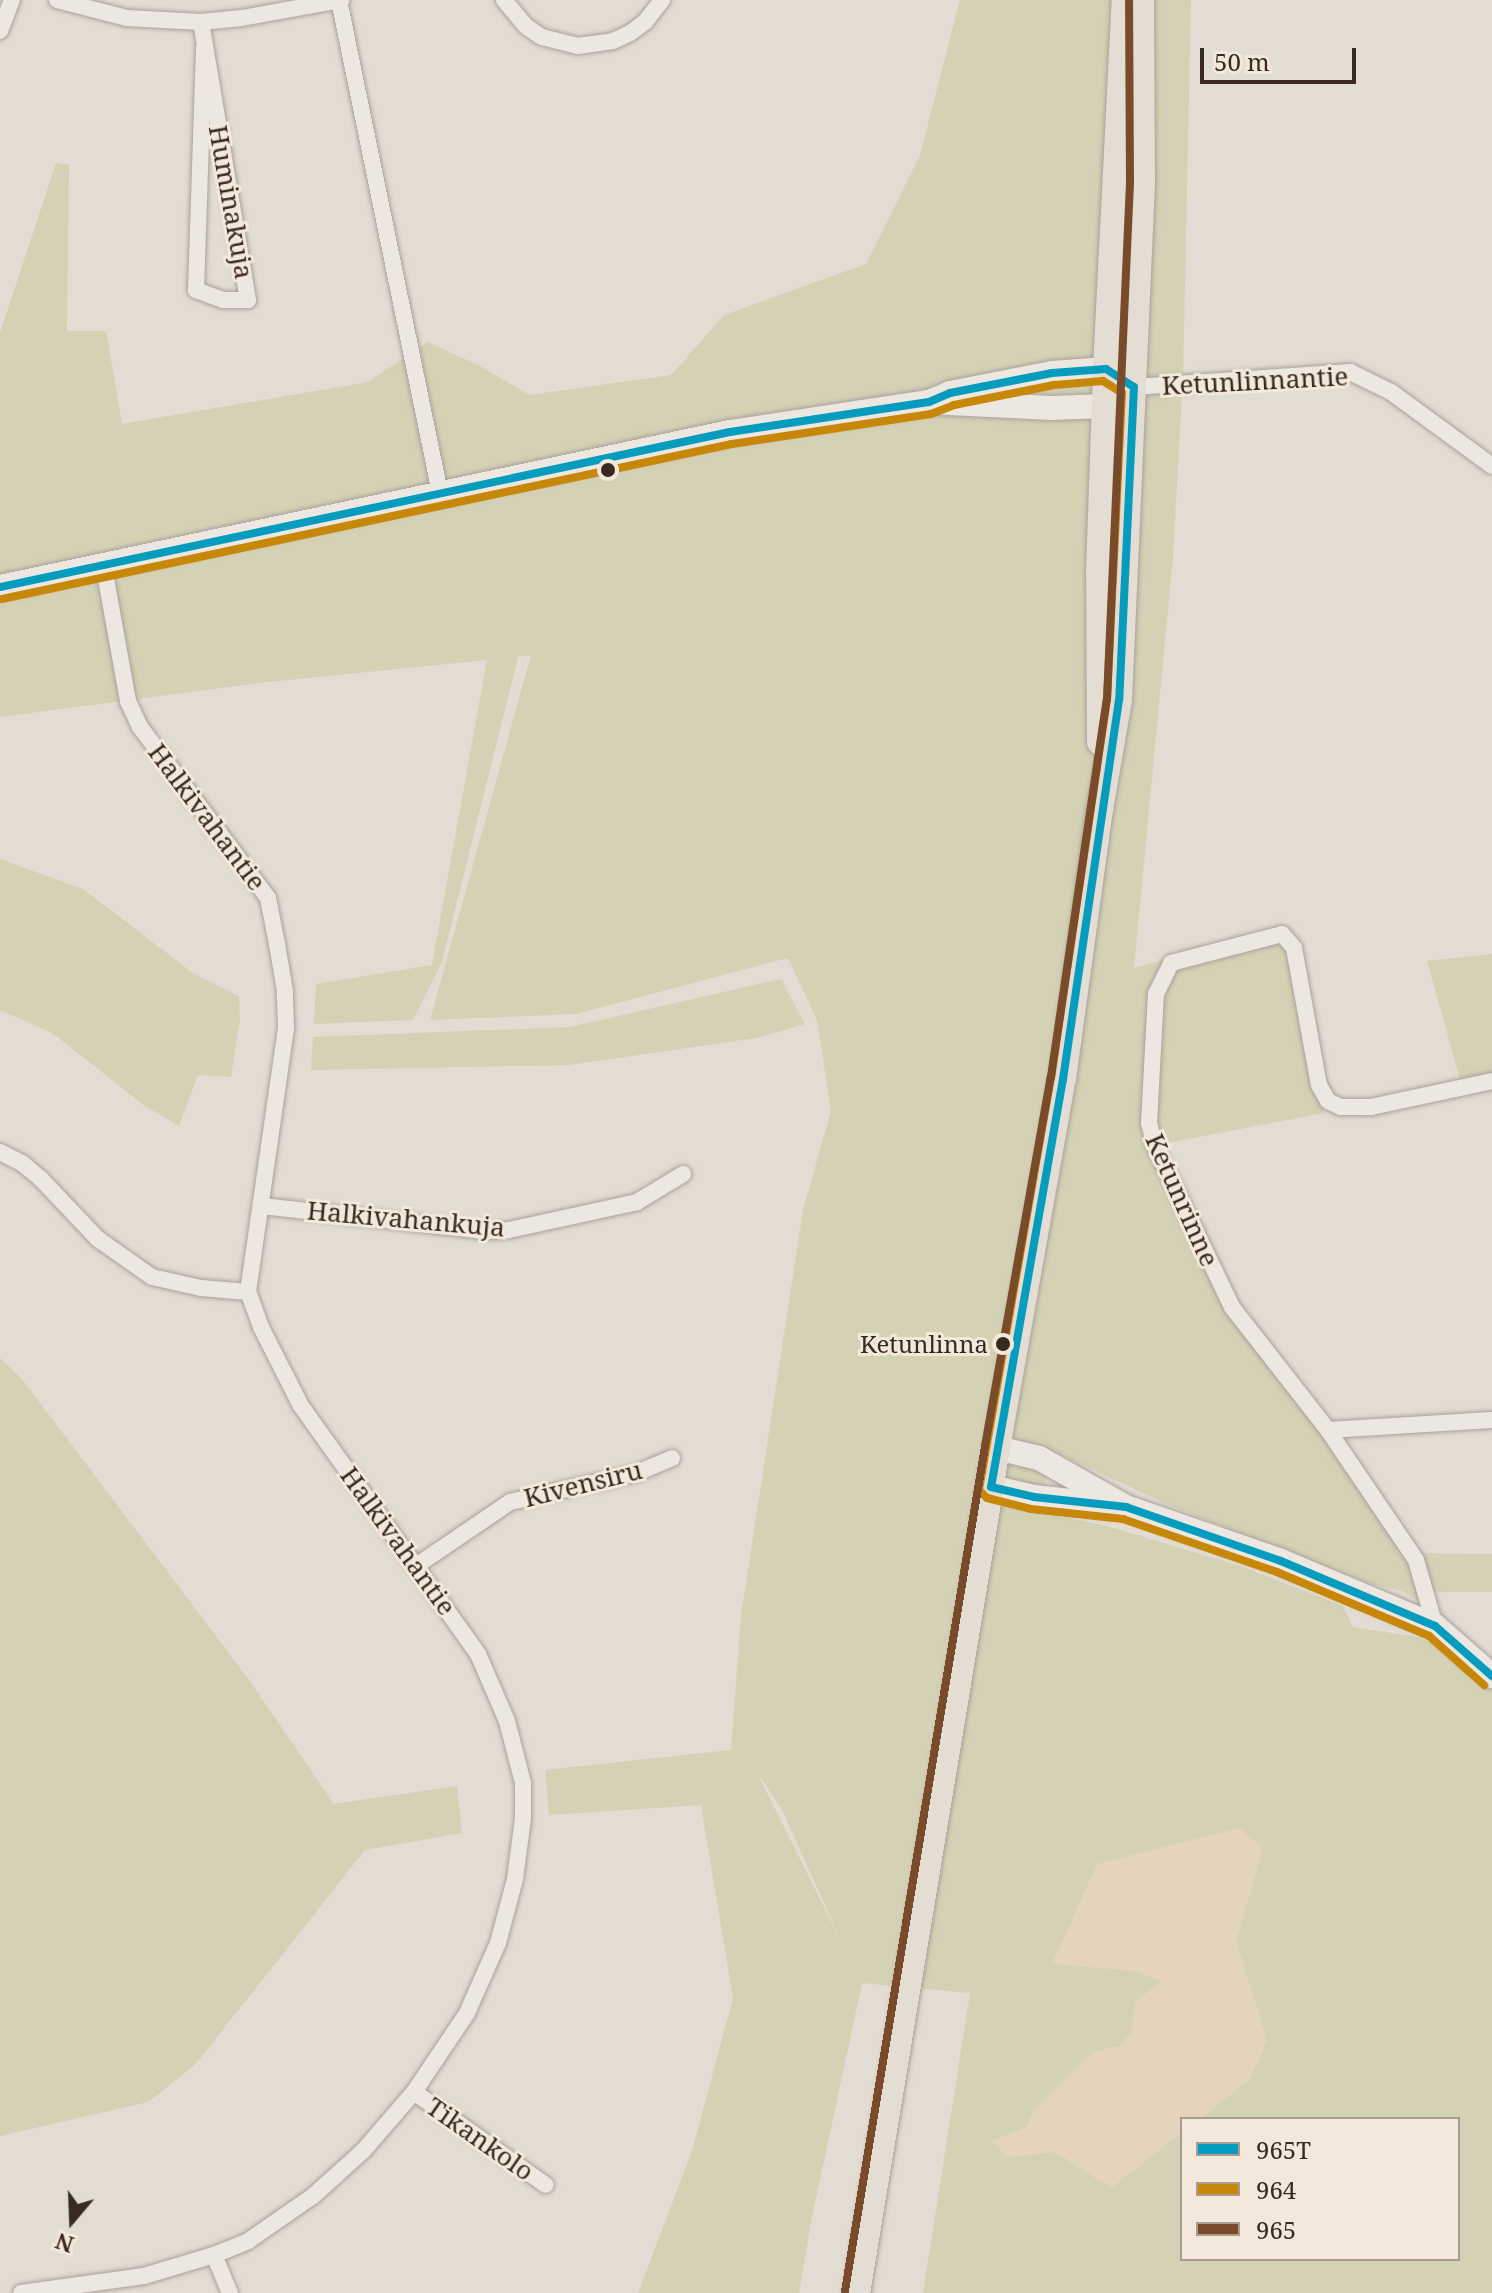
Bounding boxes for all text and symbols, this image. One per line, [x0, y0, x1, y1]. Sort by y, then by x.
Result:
scale bar [1204, 32, 1360, 82]
text: 50 m [1214, 45, 1270, 78]
street label: Huminakuja [202, 123, 260, 281]
street label: Ketunlinnantie [1161, 361, 1349, 401]
unlabelled marker [600, 462, 616, 478]
street label: Halkivahantie [142, 737, 272, 897]
street label: Ketunrinne [1139, 1129, 1225, 1271]
street label: Halkivahankuja [306, 1195, 506, 1243]
place label: Ketunlinna [860, 1330, 988, 1358]
marker: Ketunlinna [995, 1336, 1011, 1352]
street label: Kivensiru [520, 1454, 646, 1514]
street label: Halkivahantie [334, 1461, 462, 1621]
street label: Tikankolo [420, 2091, 540, 2187]
legend [1180, 2117, 1460, 2261]
text: 965T [1256, 2133, 1311, 2166]
text: 964 [1256, 2173, 1296, 2206]
north arrow [32, 2181, 112, 2261]
text: 965 [1256, 2213, 1296, 2246]
text: N [51, 2227, 77, 2261]

